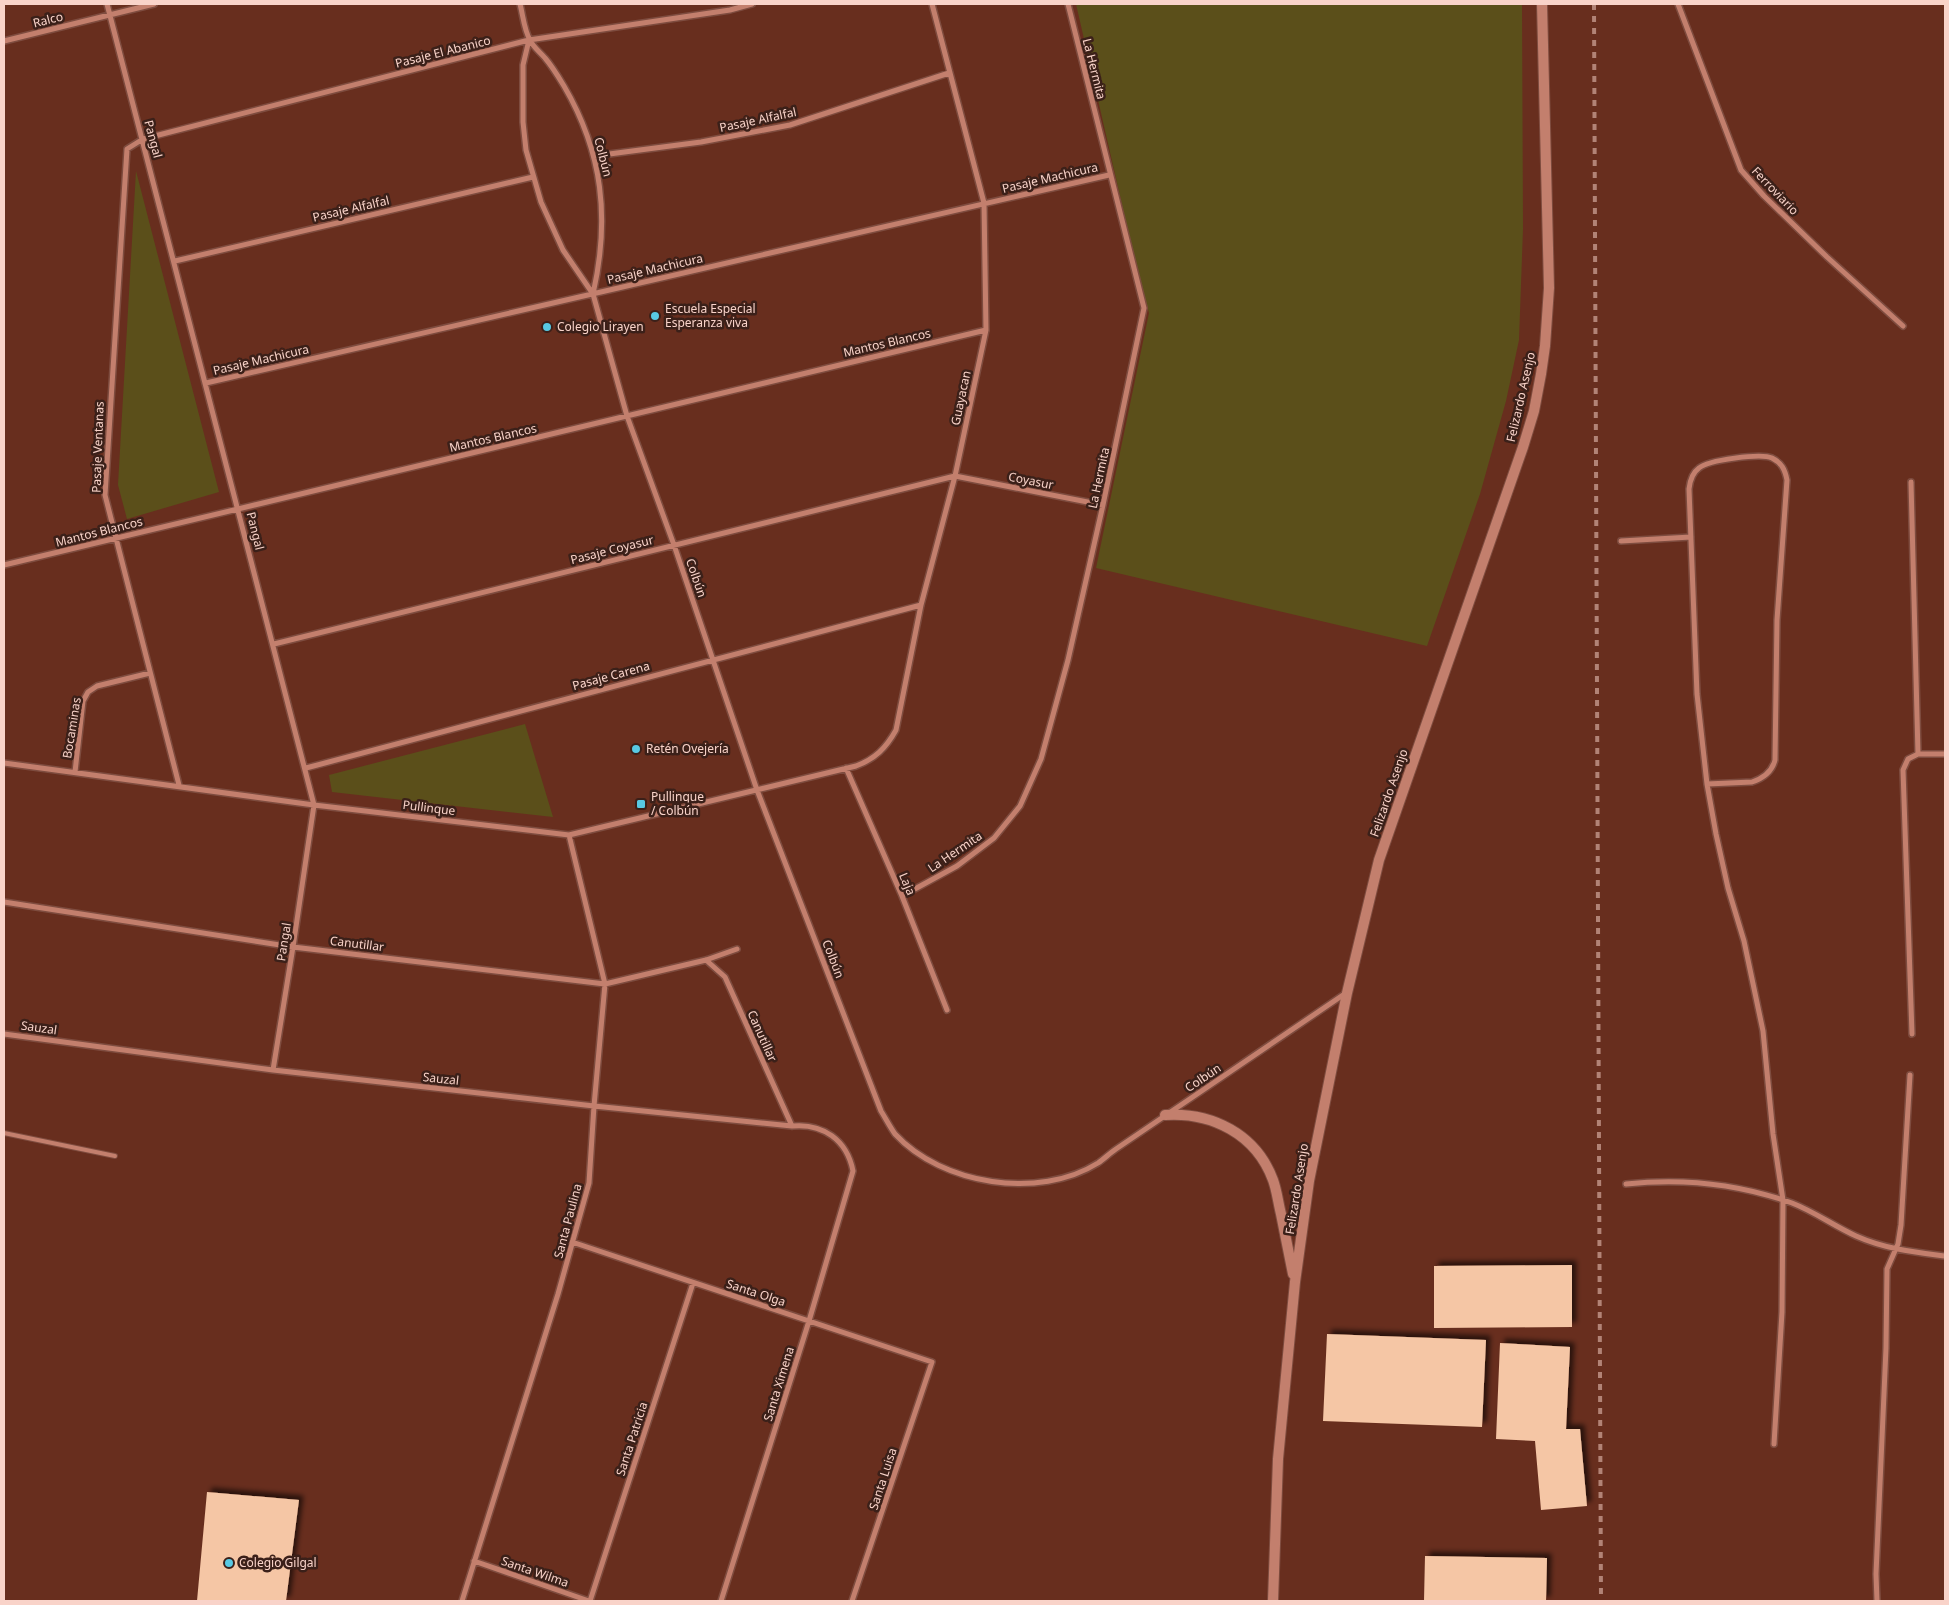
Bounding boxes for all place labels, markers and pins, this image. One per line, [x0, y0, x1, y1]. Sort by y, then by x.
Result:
place label: Escuela Especial Esperanza viva [665, 300, 756, 331]
marker: Escuela Especial Esperanza viva [649, 310, 661, 322]
place label: Colegio Lirayen [557, 318, 644, 335]
marker: Colegio Lirayen [541, 321, 553, 333]
place label: Retén Ovejería [646, 740, 729, 757]
marker: Retén Ovejería [630, 743, 642, 755]
place label: Pullinque / Colbún [651, 788, 704, 819]
marker: Pullinque / Colbún [635, 798, 647, 810]
place label: Colegio Gilgal [239, 1554, 317, 1571]
marker: Colegio Gilgal [223, 1557, 235, 1569]

